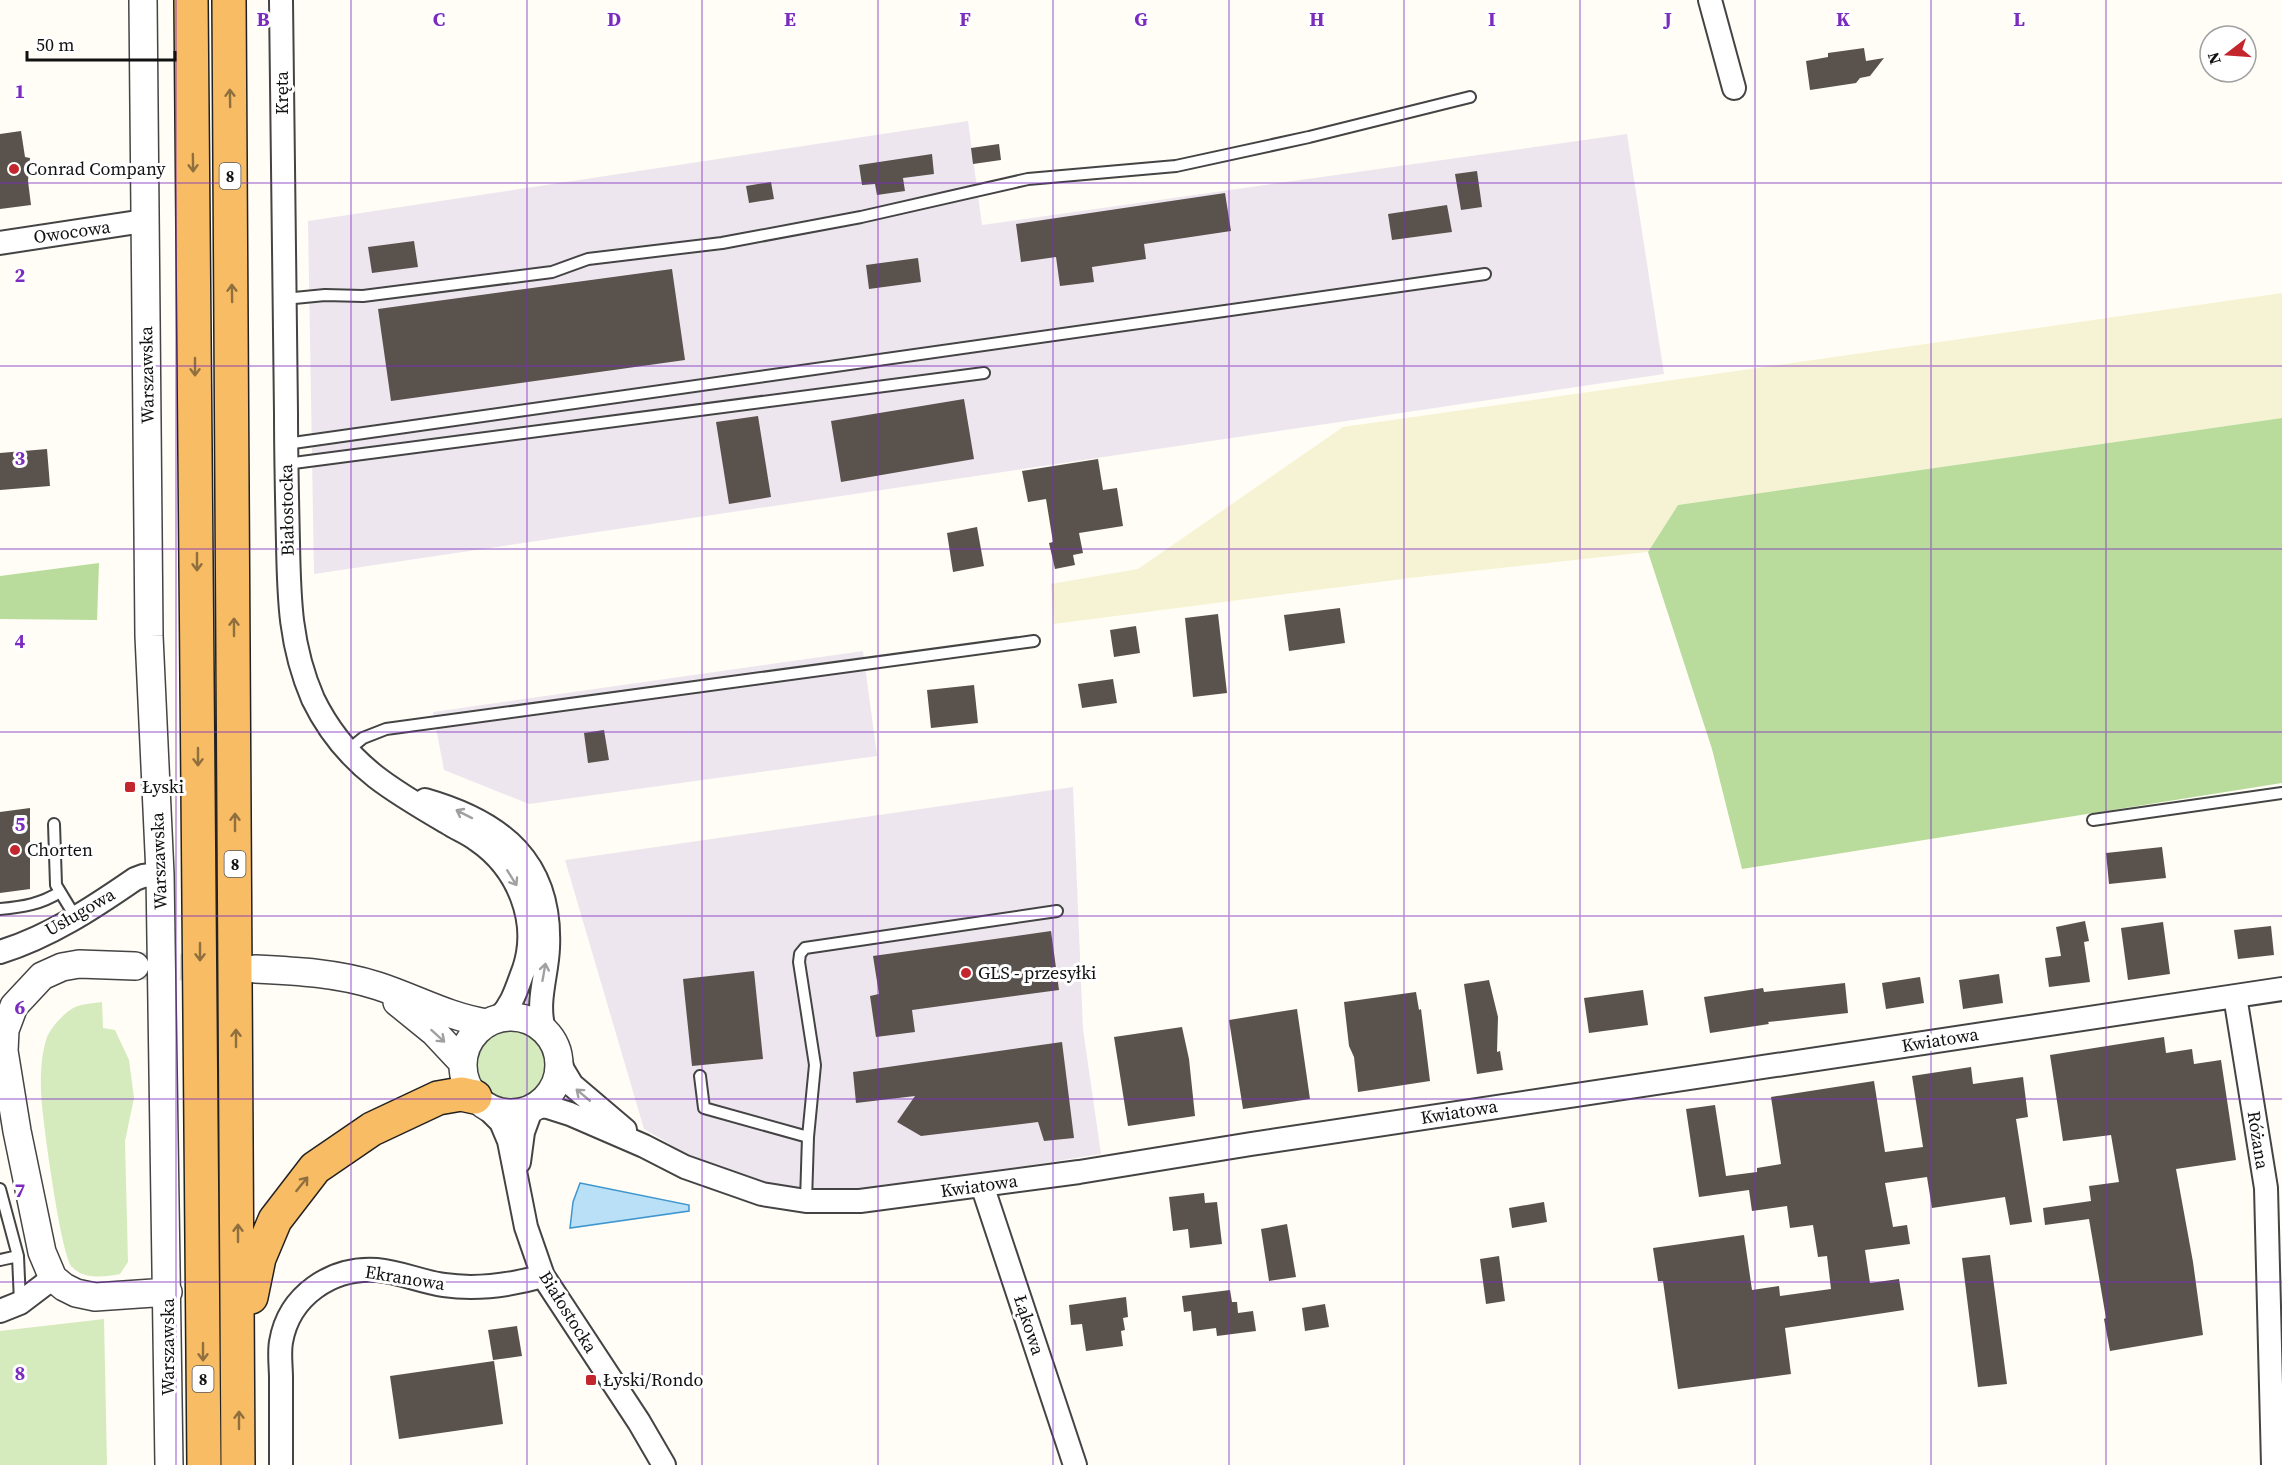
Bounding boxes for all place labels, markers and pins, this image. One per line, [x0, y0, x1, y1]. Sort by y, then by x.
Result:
place label: Conrad Company [26, 156, 166, 181]
marker: Conrad Company [7, 162, 21, 176]
place label: Łyski [142, 774, 184, 799]
marker: Łyski [123, 780, 137, 794]
place label: Chorten [27, 837, 93, 862]
marker: Chorten [8, 843, 22, 857]
place label: GLS - przesyłki [978, 960, 1096, 985]
marker: GLS - przesyłki [959, 966, 973, 980]
place label: Łyski/Rondo [603, 1367, 704, 1392]
marker: Łyski/Rondo [584, 1373, 598, 1387]

